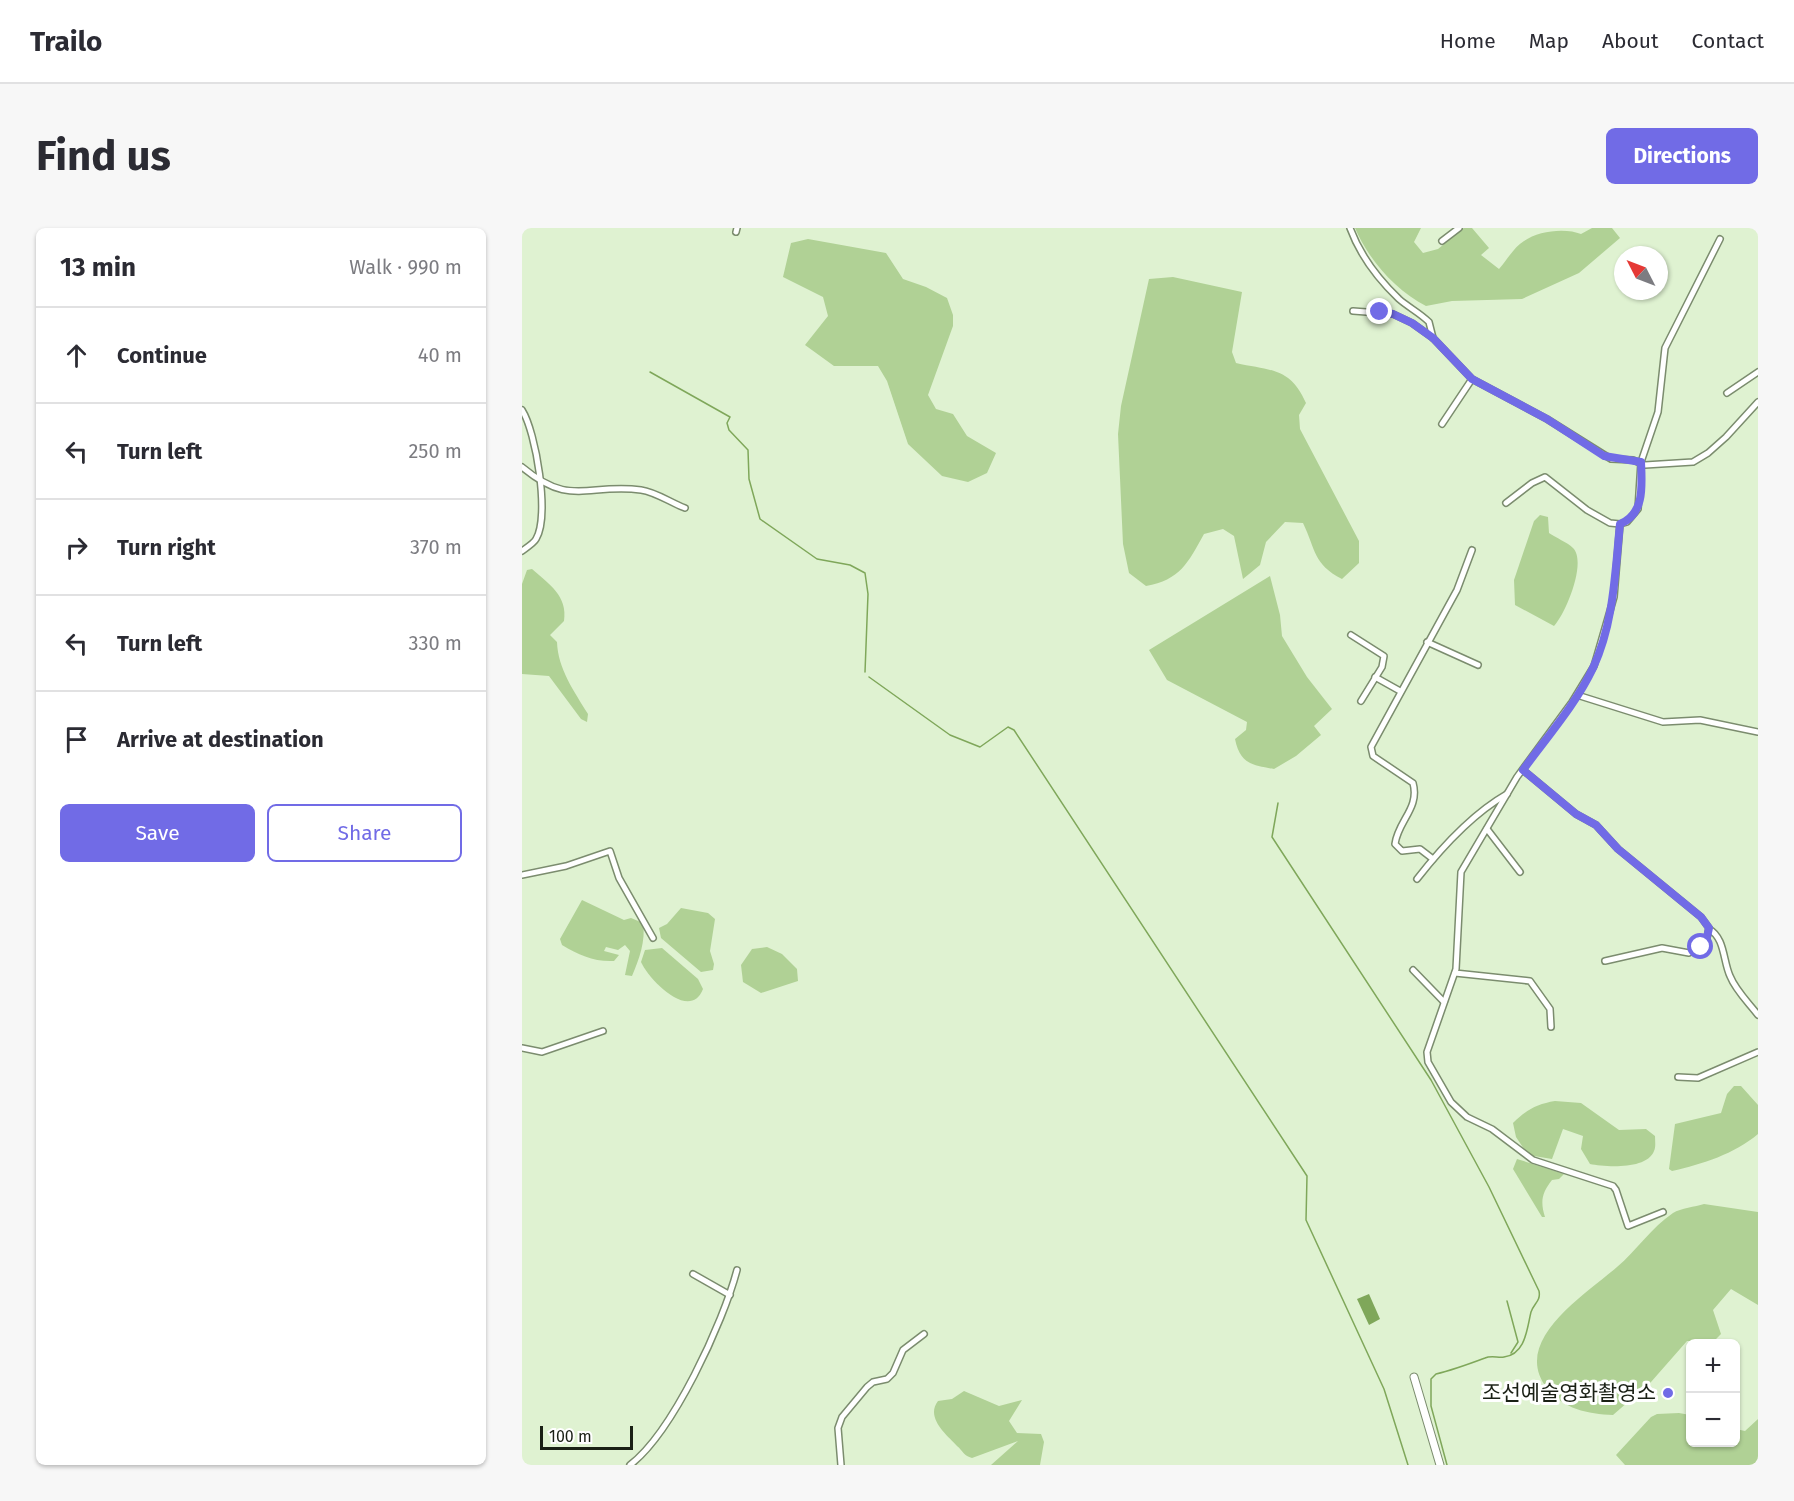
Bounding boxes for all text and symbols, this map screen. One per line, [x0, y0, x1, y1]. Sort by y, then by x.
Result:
text: Trailo [30, 25, 102, 58]
text: Home [1440, 28, 1496, 54]
text: Map [1529, 28, 1569, 54]
text: About [1602, 28, 1659, 54]
text: Contact [1692, 28, 1764, 54]
button: Directions [1606, 128, 1758, 184]
text: Find us [36, 131, 171, 181]
north arrow [1614, 246, 1668, 300]
text: 13 min [60, 252, 136, 283]
text: Walk · 990 m [349, 255, 462, 279]
route end [1366, 298, 1392, 324]
icon: ahead [60, 339, 93, 372]
text: Continue [117, 342, 207, 369]
text: 40 m [418, 343, 462, 367]
icon: left [60, 435, 93, 468]
text: Turn left [117, 438, 202, 465]
text: 250 m [408, 439, 462, 463]
icon: right [60, 531, 93, 564]
text: Turn right [117, 534, 216, 561]
text: 370 m [410, 535, 462, 559]
icon: left [60, 627, 93, 660]
text: Turn left [117, 630, 202, 657]
text: 330 m [408, 631, 462, 655]
icon: arrive [60, 723, 93, 756]
text: Arrive at destination [117, 726, 324, 753]
button: Save [60, 804, 255, 862]
button: Share [267, 804, 462, 862]
route start [1687, 933, 1713, 959]
map controls [1686, 1339, 1740, 1447]
button: + [1686, 1339, 1740, 1393]
place label: 조선예술영화촬영소 [1482, 1380, 1656, 1406]
marker: 조선예술영화촬영소 [1661, 1386, 1675, 1400]
button: − [1686, 1393, 1740, 1447]
scale bar [540, 1423, 633, 1450]
text: 100 m [549, 1427, 592, 1446]

